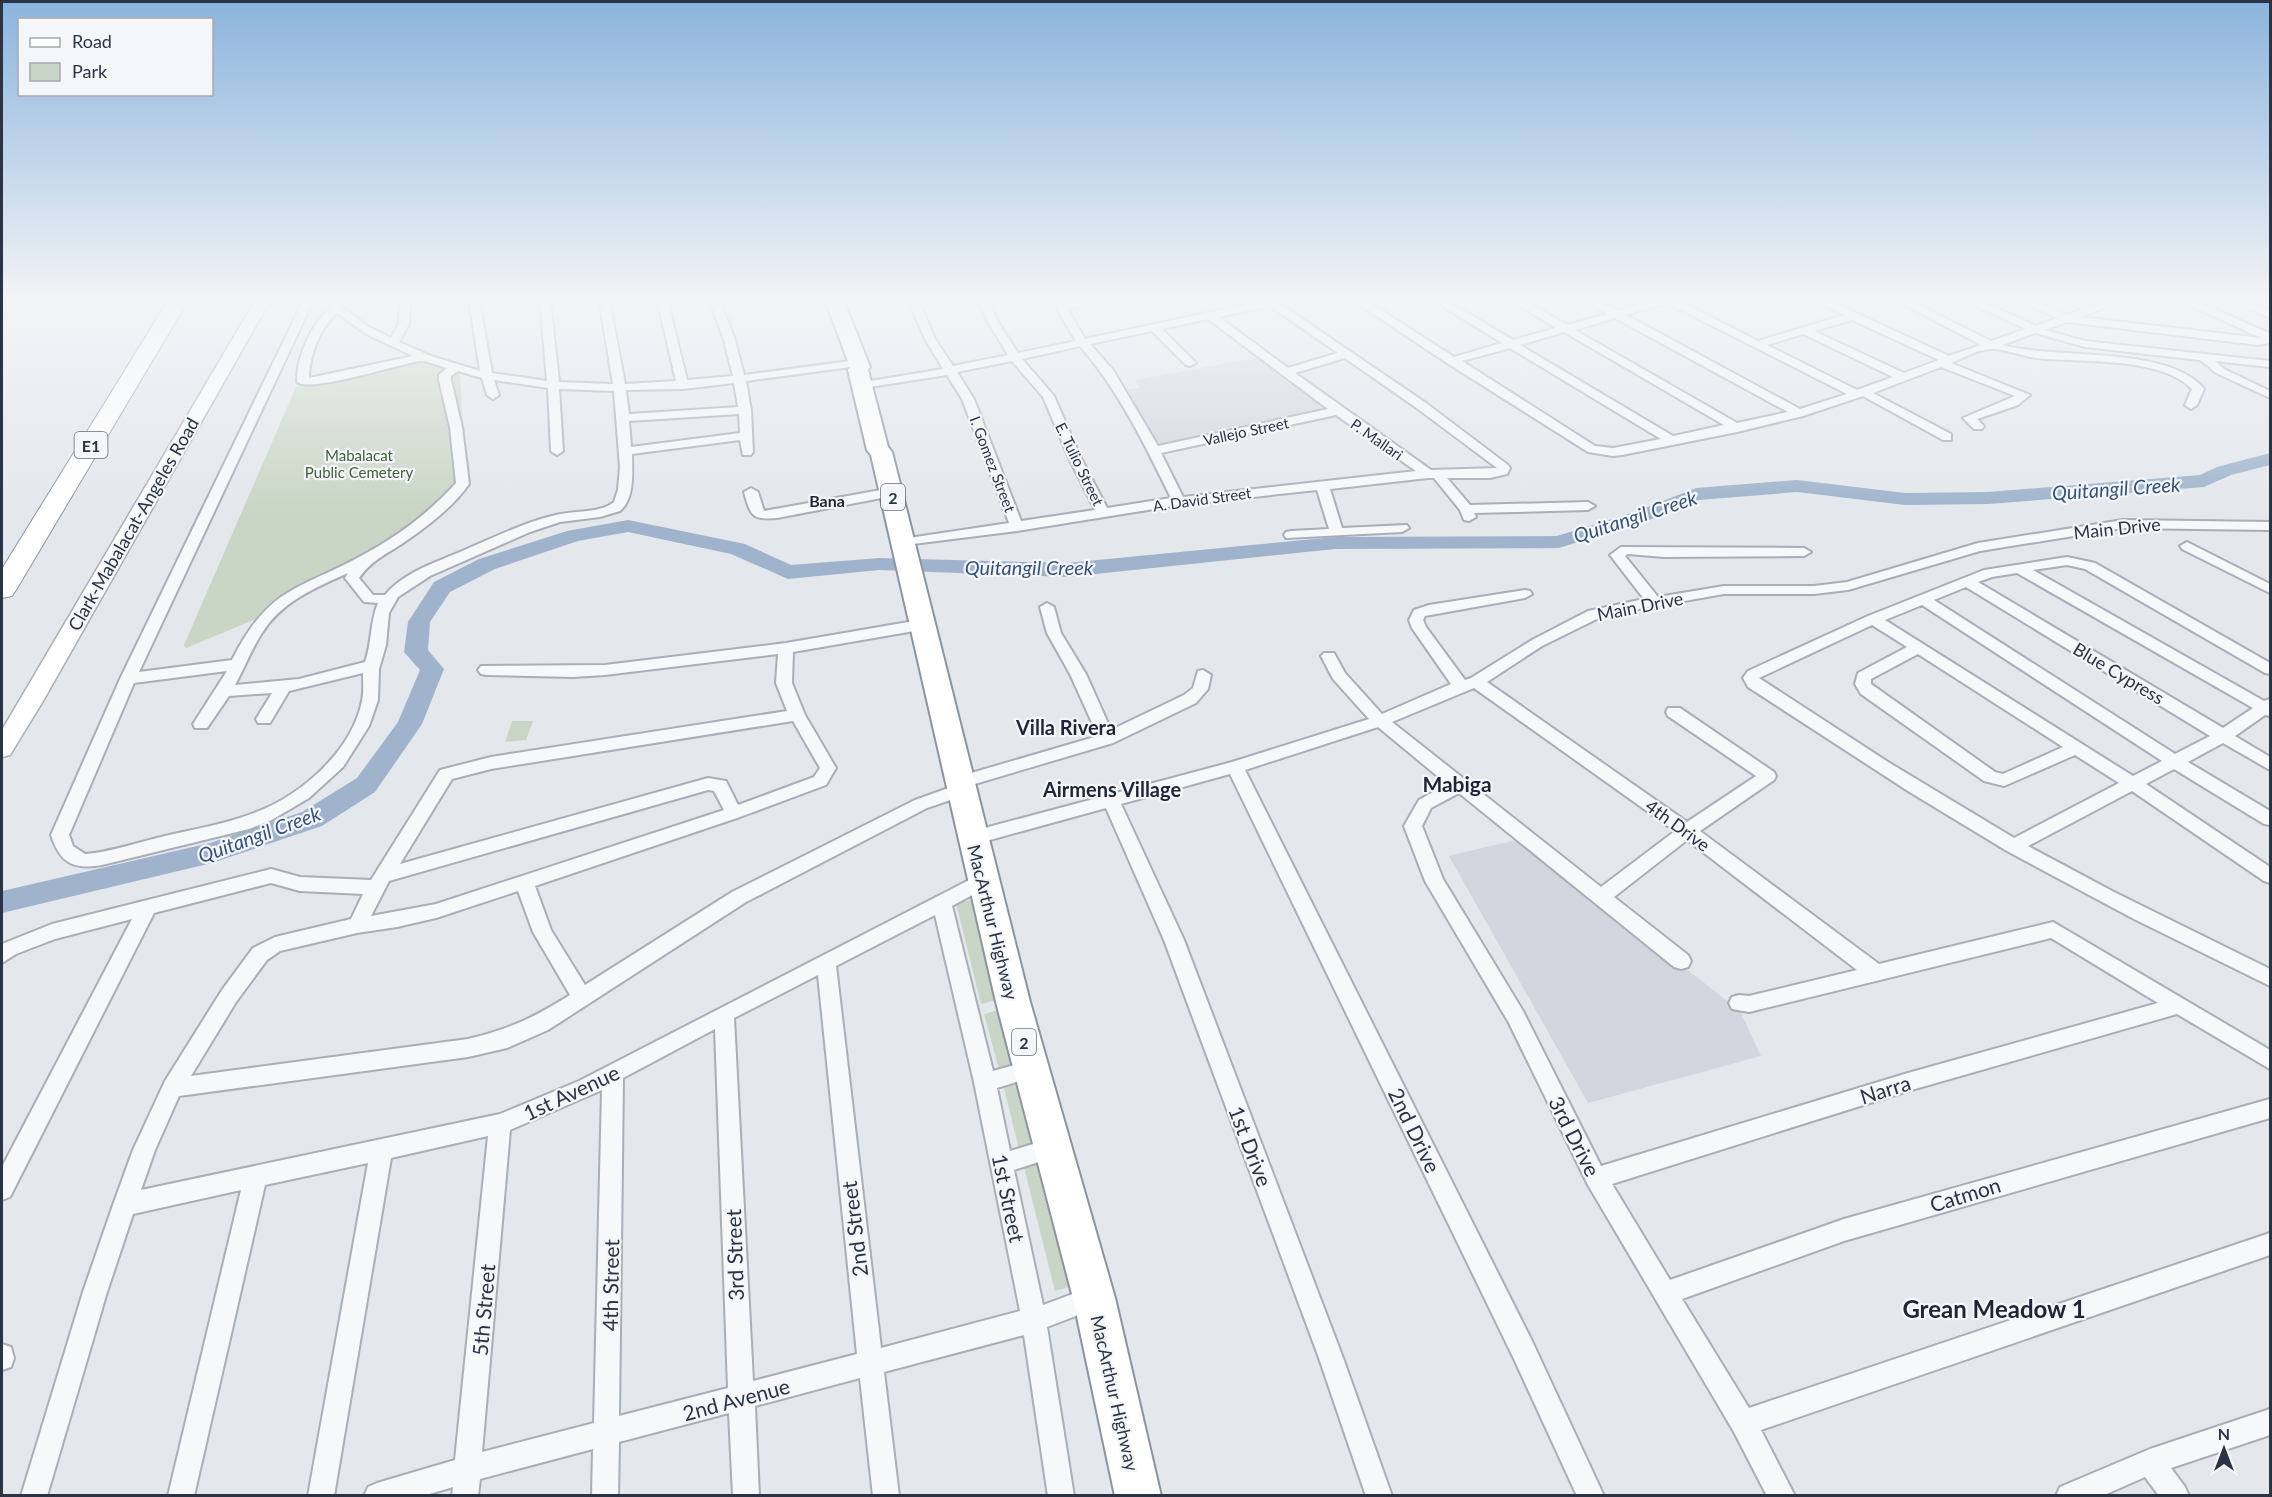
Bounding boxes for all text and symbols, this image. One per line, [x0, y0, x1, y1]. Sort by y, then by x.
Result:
legend [18, 18, 213, 96]
text: Road [72, 30, 112, 52]
text: Park [72, 60, 108, 82]
street label: I. Gomez Street [966, 413, 1020, 515]
street label: Vallejo Street [1202, 413, 1291, 449]
street label: Clark-Mabalacat-Angeles Road [63, 414, 203, 634]
street label: P. Mallari [1347, 415, 1407, 463]
street label: E. Tulio Street [1052, 420, 1108, 509]
road number: E1 [74, 432, 107, 458]
park label: Mabalacat Public Cemetery [305, 446, 413, 481]
water label: Quitangil Creek [2051, 472, 2182, 504]
street label: A. David Street [1152, 483, 1253, 515]
road number: 2 [881, 484, 905, 510]
water label: Quitangil Creek [1570, 485, 1700, 547]
district label: Bana [809, 491, 845, 510]
street label: Main Drive [2072, 512, 2162, 544]
water label: Quitangil Creek [965, 555, 1094, 579]
street label: Main Drive [1595, 587, 1685, 625]
street label: Blue Cypress [2070, 637, 2169, 709]
district label: Villa Rivera [1015, 715, 1116, 739]
district label: Mabiga [1422, 771, 1492, 796]
district label: Airmens Village [1042, 777, 1181, 801]
street label: 4th Drive [1641, 794, 1715, 856]
water label: Quitangil Creek [194, 801, 324, 867]
street label: MacArthur Highway [963, 842, 1023, 1003]
road number: 2 [1012, 1029, 1036, 1055]
street label: 1st Avenue [519, 1059, 623, 1125]
street label: Narra [1857, 1069, 1913, 1109]
street label: 2nd Drive [1384, 1084, 1446, 1176]
street label: 3rd Drive [1544, 1092, 1606, 1180]
street label: 1st Drive [1224, 1102, 1278, 1190]
street label: 1st Street [987, 1152, 1031, 1245]
street label: Catmon [1927, 1171, 2003, 1217]
street label: 2nd Street [836, 1179, 872, 1278]
street label: 3rd Street [720, 1208, 748, 1301]
street label: 4th Street [597, 1238, 623, 1331]
street label: 5th Street [467, 1263, 500, 1357]
district label: Grean Meadow 1 [1902, 1294, 2086, 1323]
street label: MacArthur Highway [1086, 1313, 1144, 1474]
street label: 2nd Avenue [680, 1373, 792, 1425]
north arrow [2194, 1419, 2254, 1479]
text: N [2218, 1424, 2230, 1443]

